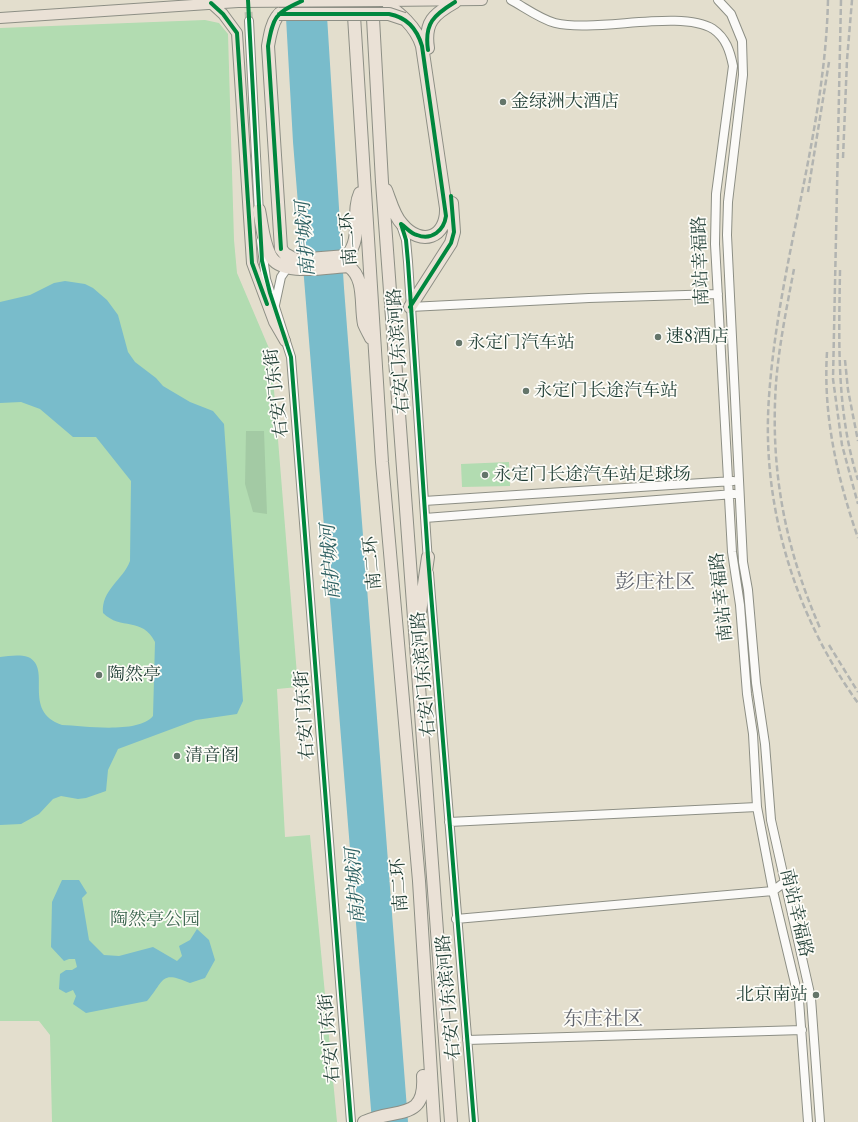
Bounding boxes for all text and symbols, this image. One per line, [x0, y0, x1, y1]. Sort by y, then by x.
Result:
place label: 金绿洲大酒店 [511, 91, 619, 113]
marker: 金绿洲大酒店 [498, 97, 508, 107]
water label: 南护城河 [292, 200, 320, 278]
street label: 南二环 [336, 211, 362, 267]
street label: 南站幸福路 [689, 216, 713, 306]
street label: 右安门东滨河路 [384, 287, 414, 415]
place label: 速8酒店 [666, 326, 729, 348]
place label: 永定门汽车站 [467, 332, 575, 354]
marker: 速8酒店 [653, 332, 663, 342]
marker: 永定门汽车站 [454, 338, 464, 348]
street label: 右安门东街 [261, 347, 293, 439]
place label: 永定门长途汽车站 [534, 380, 678, 402]
marker: 永定门长途汽车站 [521, 386, 531, 396]
place label: 永定门长途汽车站足球场 [493, 464, 691, 486]
marker: 永定门长途汽车站足球场 [480, 470, 490, 480]
water label: 南护城河 [317, 523, 345, 601]
street label: 南二环 [360, 535, 386, 591]
street label: 南站幸福路 [707, 551, 737, 643]
district label: 彭庄社区 [615, 571, 695, 595]
street label: 右安门东滨河路 [408, 610, 440, 738]
place label: 陶然亭 [107, 664, 161, 686]
street label: 右安门东街 [291, 669, 319, 761]
marker: 陶然亭 [94, 670, 104, 680]
place label: 清音阁 [185, 745, 239, 767]
marker: 清音阁 [172, 751, 182, 761]
water label: 南护城河 [342, 847, 370, 925]
street label: 南二环 [387, 857, 413, 913]
street label: 南站幸福路 [775, 867, 817, 959]
park label: 陶然亭公园 [110, 909, 200, 931]
street label: 右安门东滨河路 [433, 933, 465, 1061]
place label: 北京南站 [736, 984, 808, 1006]
marker: 北京南站 [811, 990, 821, 1000]
street label: 右安门东街 [315, 992, 345, 1084]
district label: 东庄社区 [563, 1008, 643, 1032]

